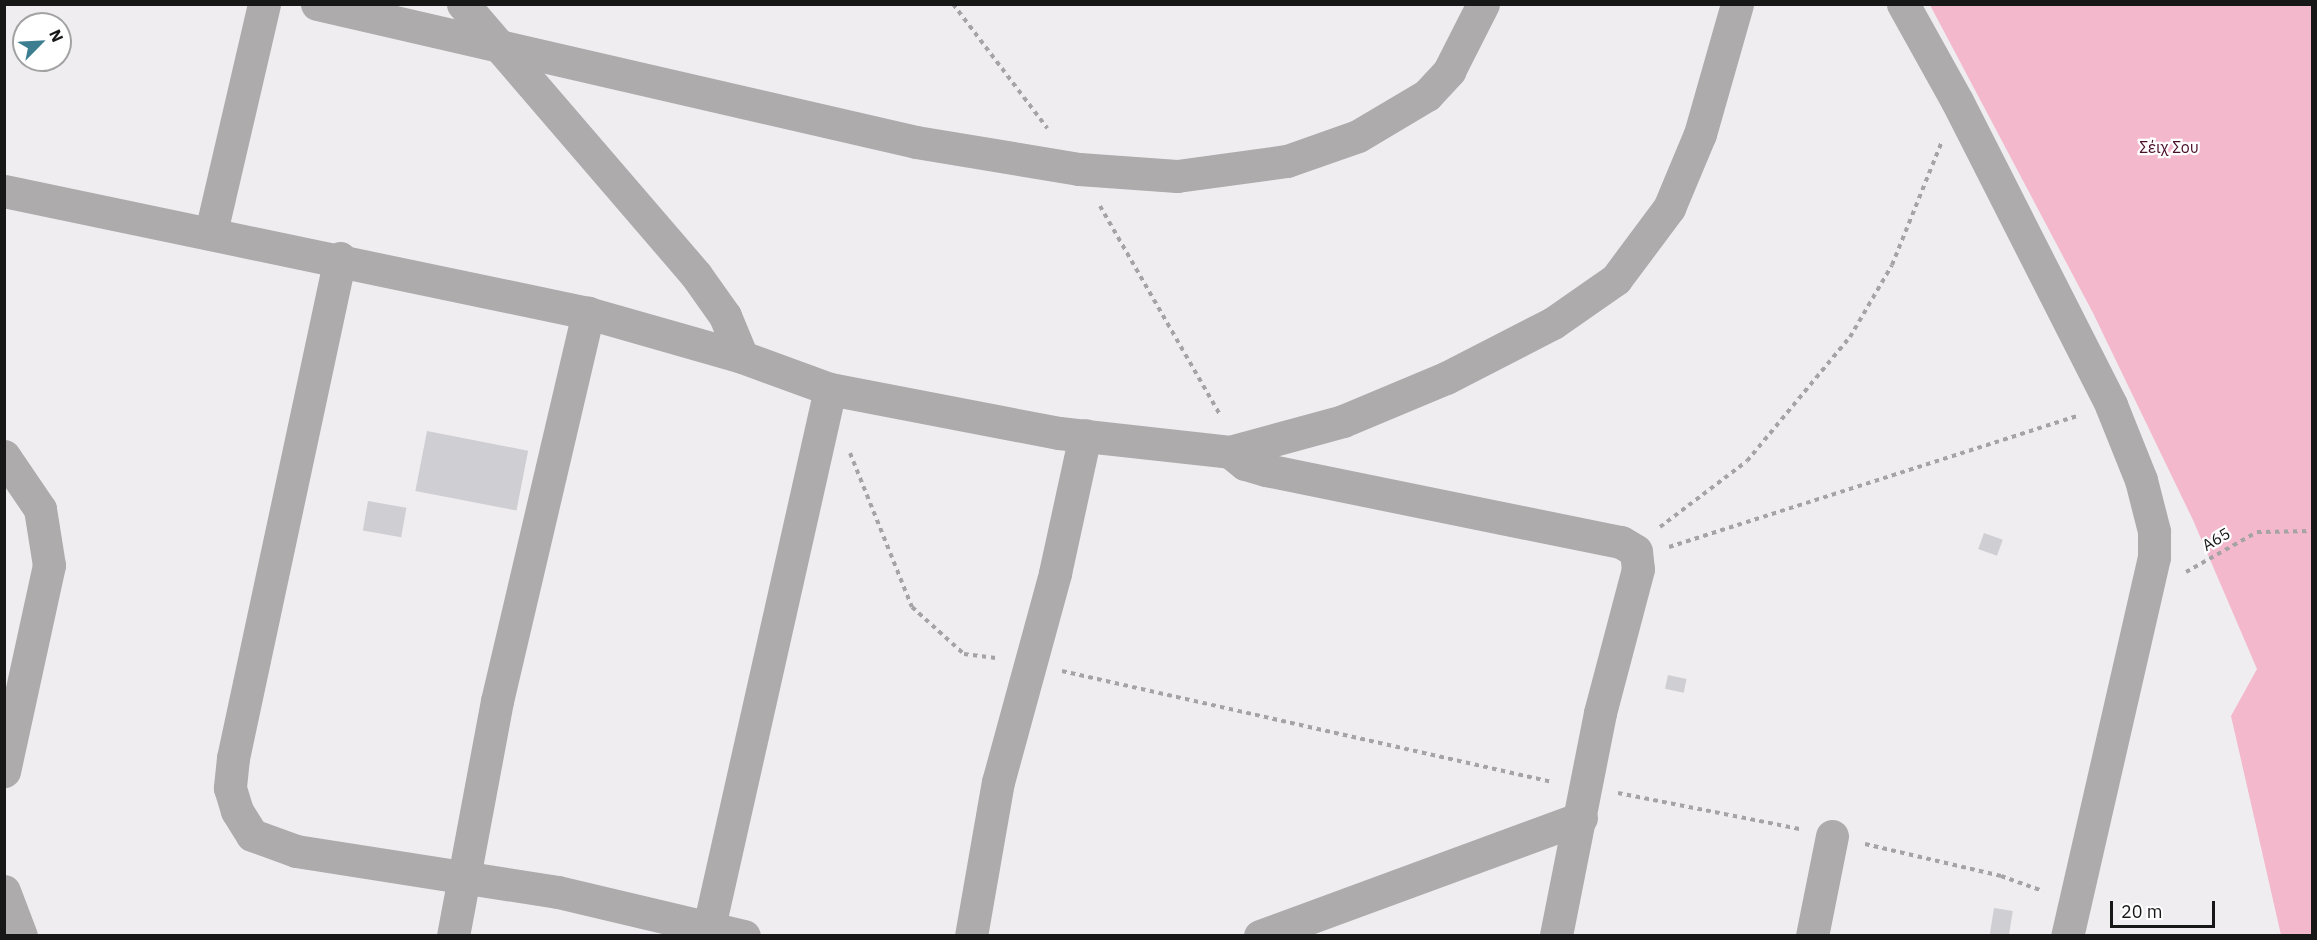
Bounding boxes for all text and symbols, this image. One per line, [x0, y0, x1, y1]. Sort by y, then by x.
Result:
north arrow [12, 12, 72, 72]
text: N [45, 26, 68, 45]
park label: Σέιχ Σου [2139, 137, 2199, 157]
street label: Α65 [2198, 523, 2234, 555]
scale bar [2113, 889, 2218, 927]
text: 20 m [2121, 900, 2163, 923]

